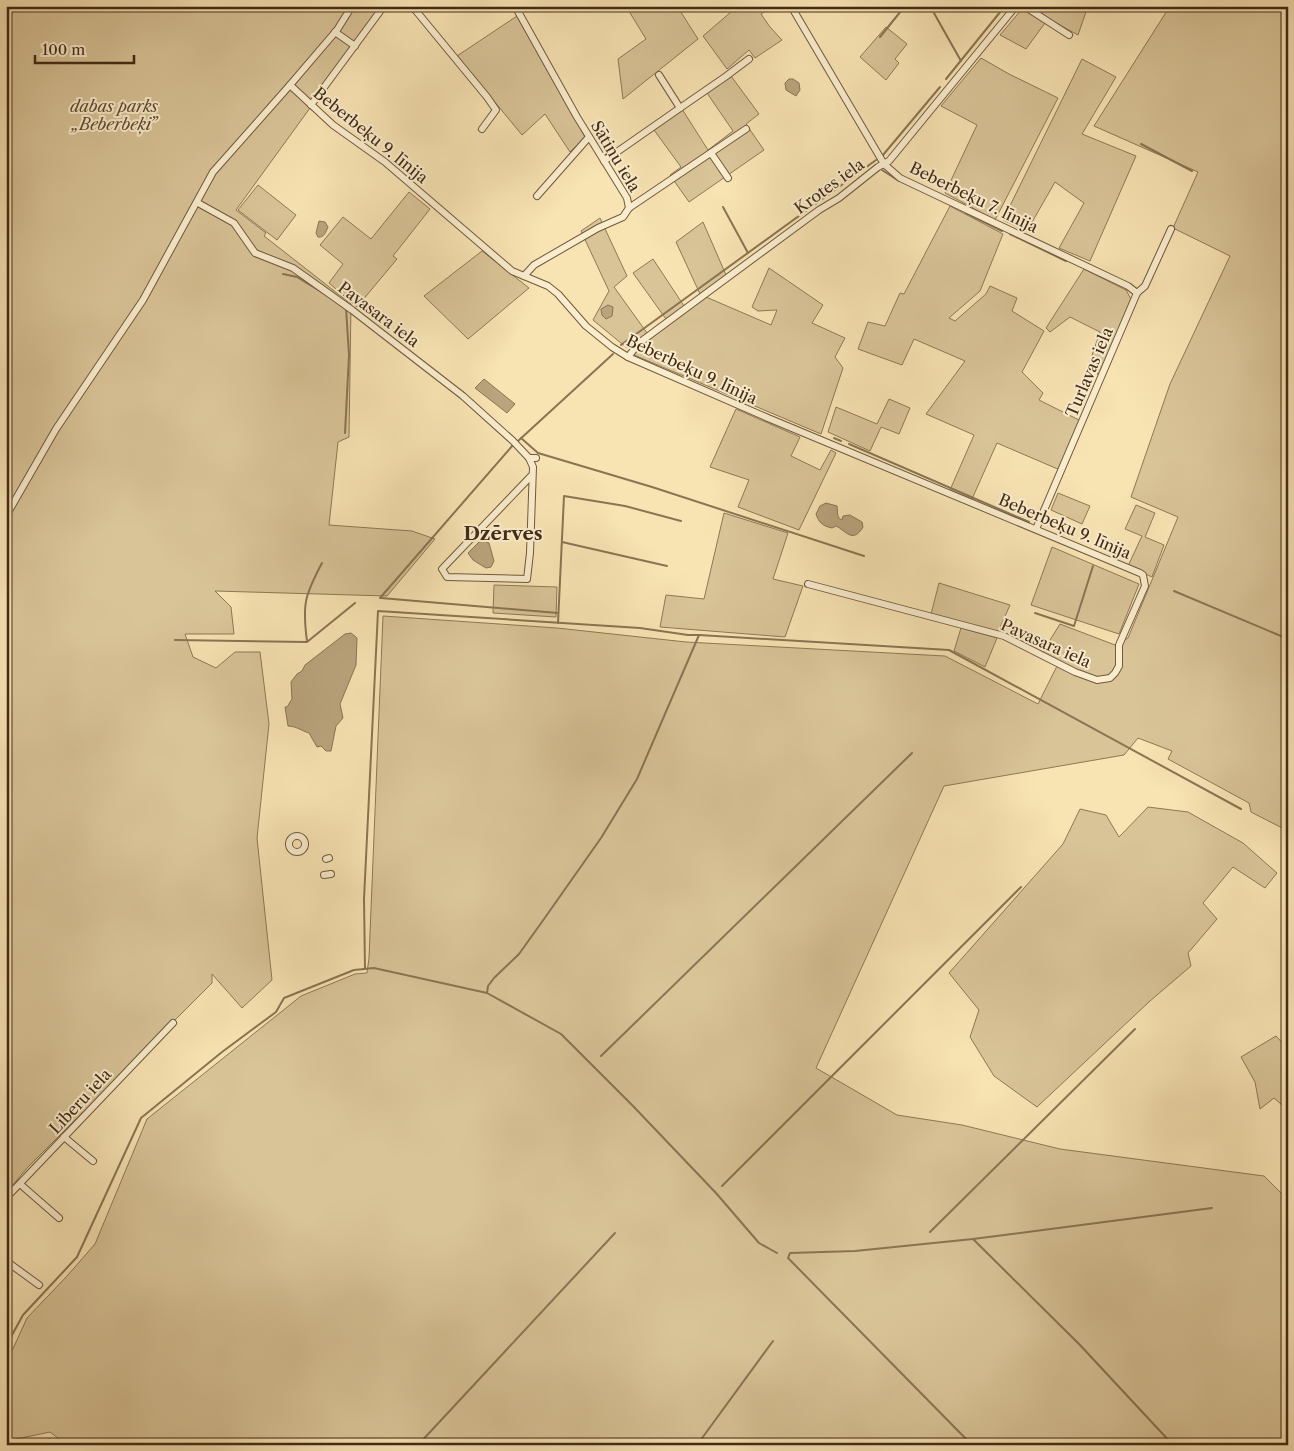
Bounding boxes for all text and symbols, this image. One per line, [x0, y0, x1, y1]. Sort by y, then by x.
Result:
scale bar [35, 32, 134, 64]
text: 100 m [42, 40, 85, 59]
street label: Beberbeķu 9. līnija [310, 83, 433, 188]
park label: dabas parks „Beberbeķi” [70, 96, 159, 135]
street label: Sātiņu iela [587, 117, 645, 196]
street label: Krotes iela [790, 154, 868, 218]
street label: Beberbeķu 7. līnija [906, 157, 1042, 237]
street label: Pavasara iela [334, 277, 424, 351]
street label: Turlavas iela [1061, 324, 1117, 420]
street label: Beberbeķu 9. līnija [623, 330, 761, 408]
street label: Beberbeķu 9. līnija [996, 489, 1135, 563]
district label: Dzērves [463, 522, 543, 545]
street label: Pavasara iela [998, 614, 1095, 672]
street label: Liberu iela [45, 1064, 116, 1138]

